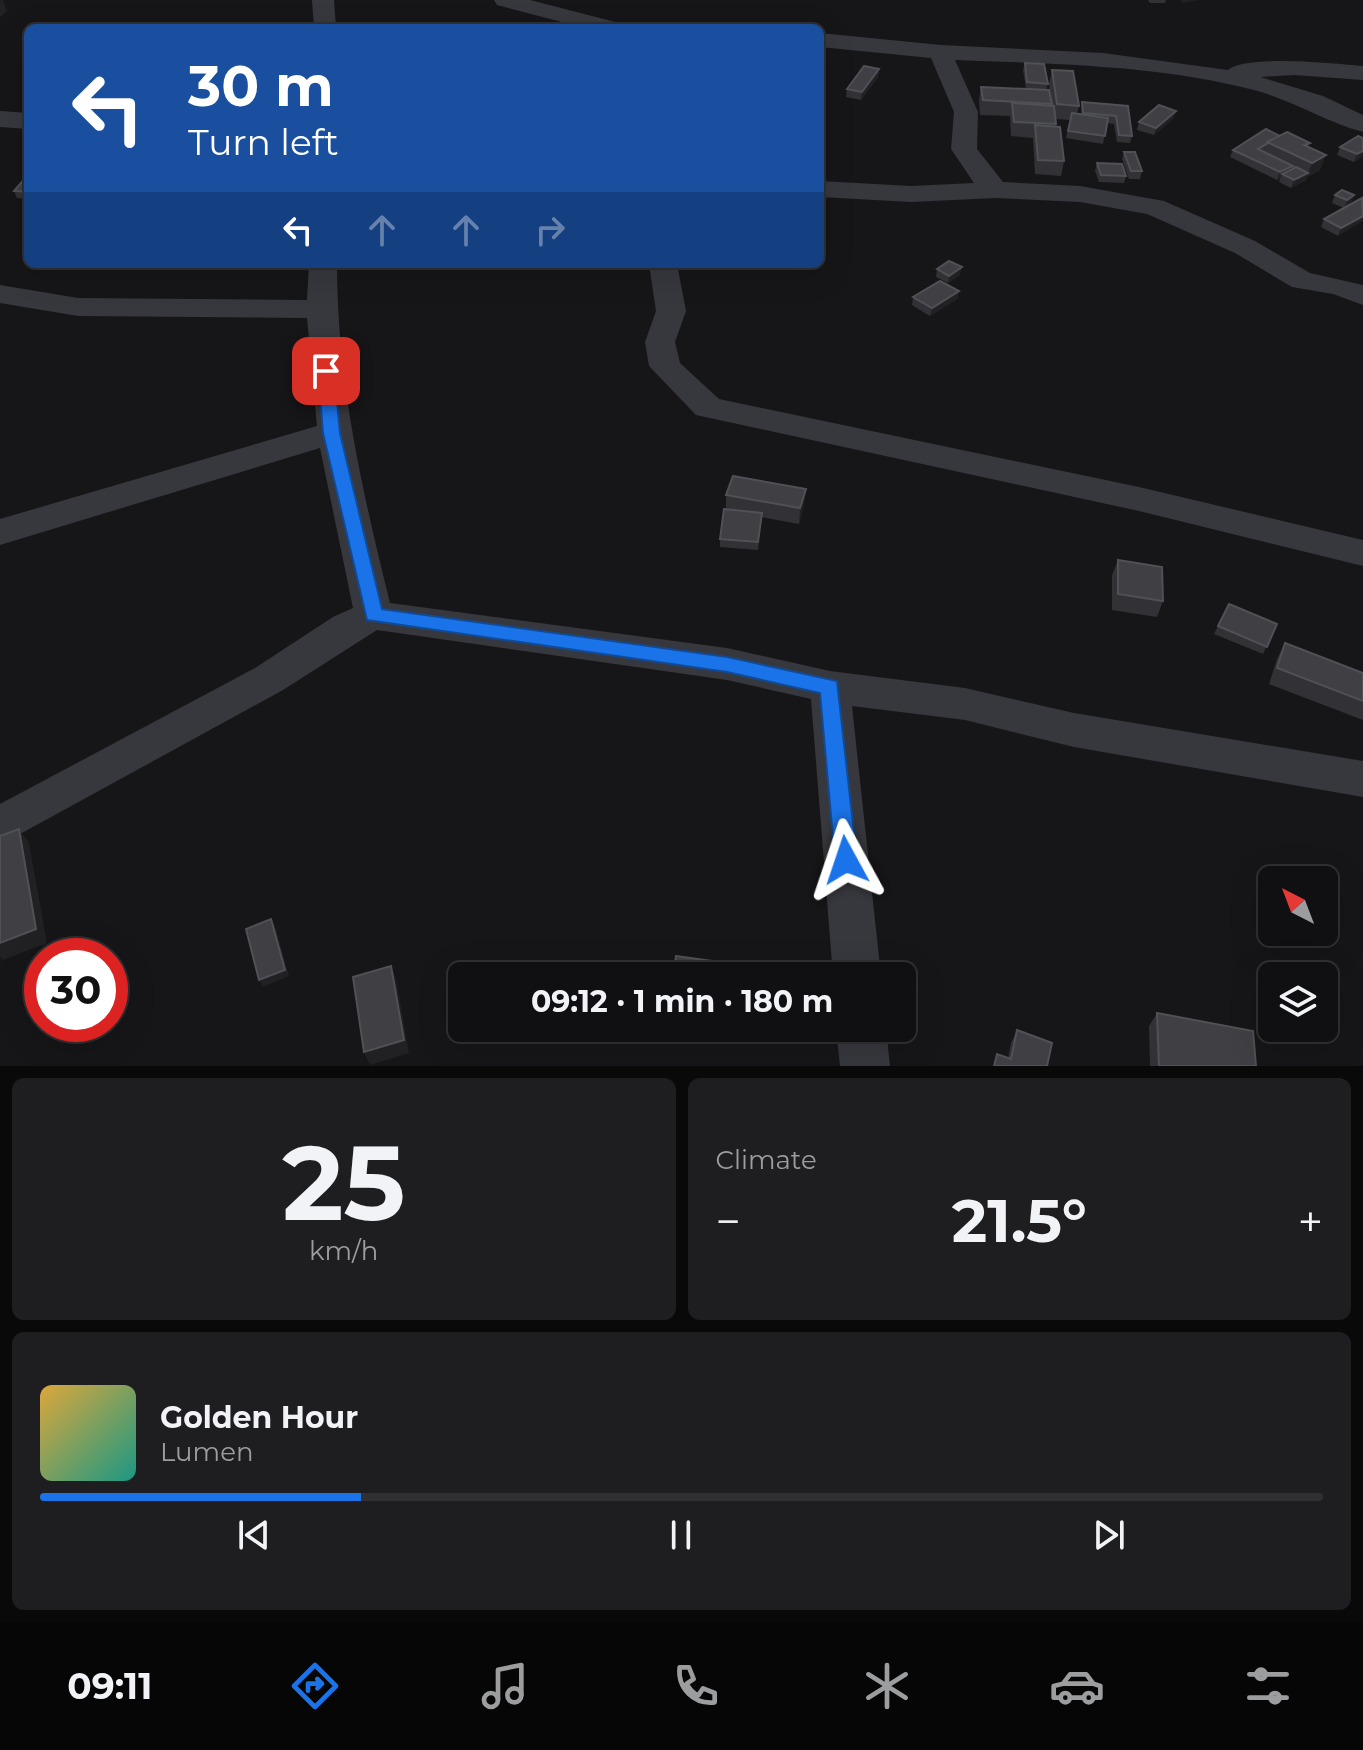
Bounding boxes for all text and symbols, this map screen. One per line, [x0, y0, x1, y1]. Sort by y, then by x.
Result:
text: 30 m [188, 52, 334, 120]
icon: left [56, 56, 160, 160]
text: Turn left [188, 120, 339, 164]
icon: left [276, 208, 320, 252]
icon: ahead [360, 208, 404, 252]
icon: ahead [444, 208, 488, 252]
icon: right [528, 208, 572, 252]
pin [292, 337, 360, 405]
icon: arrive [304, 349, 348, 393]
position arrow [804, 818, 888, 902]
north arrow [1258, 866, 1338, 946]
map controls [1258, 866, 1338, 1042]
speed limit sign: 30 [24, 938, 128, 1042]
button: layers [1258, 962, 1338, 1042]
text: 09:12 · 1 min · 180 m [531, 983, 833, 1020]
text: 25 [282, 1119, 405, 1246]
text: Climate [716, 1144, 817, 1176]
text: 21.5° [952, 1184, 1087, 1257]
text: − [716, 1194, 741, 1248]
text: + [1298, 1194, 1323, 1248]
text: km/h [309, 1235, 378, 1267]
text: Golden Hour [160, 1399, 358, 1436]
text: Lumen [160, 1436, 253, 1468]
icon: previous [232, 1513, 276, 1557]
icon: pause [659, 1513, 703, 1557]
icon: next [1087, 1513, 1131, 1557]
icon: directions [287, 1658, 343, 1714]
icon: music [477, 1658, 533, 1714]
icon: phone [668, 1658, 724, 1714]
icon: climate [859, 1658, 915, 1714]
icon: car [1049, 1658, 1105, 1714]
icon: filters [1240, 1658, 1296, 1714]
text: 09:11 [67, 1664, 152, 1708]

